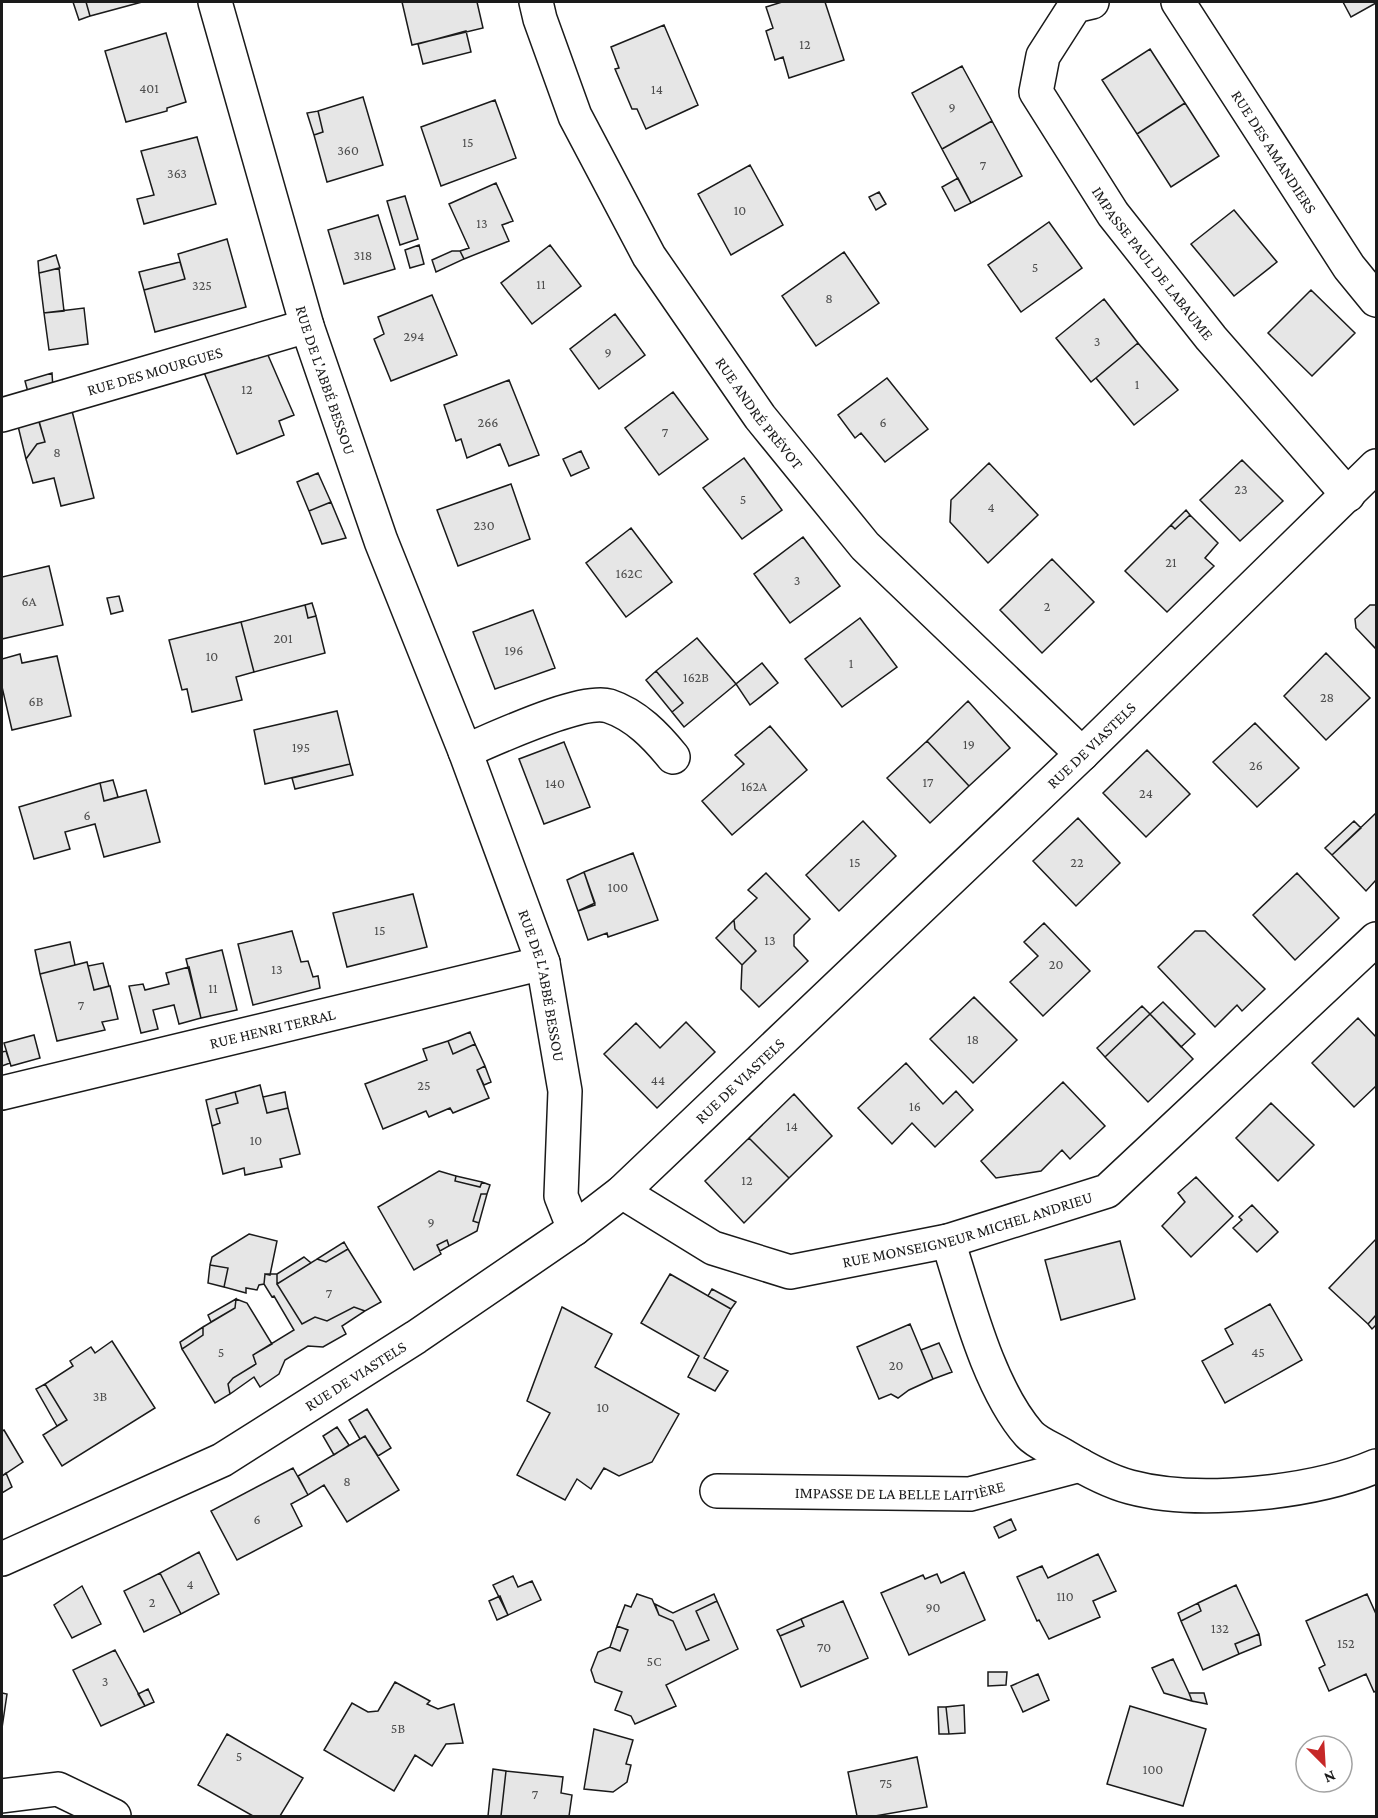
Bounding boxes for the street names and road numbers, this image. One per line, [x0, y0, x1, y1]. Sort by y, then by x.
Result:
street label: RUE DES AMANDIERS [1228, 87, 1320, 216]
street label: IMPASSE PAUL DE LABAUME [1089, 184, 1217, 343]
street label: RUE DE L'ABBÉ BESSOU [293, 304, 359, 457]
street label: RUE DES MOURGUES [85, 343, 224, 399]
street label: RUE ANDRÉ PRÉVOT [712, 354, 807, 473]
street label: RUE DE VIASTELS [1044, 699, 1139, 792]
street label: RUE DE L'ABBÉ BESSOU [515, 907, 568, 1063]
street label: RUE HENRI TERRAL [208, 1005, 337, 1052]
street label: RUE DE VIASTELS [692, 1034, 788, 1127]
street label: RUE MONSEIGNEUR MICHEL ANDRIEU [841, 1188, 1094, 1271]
street label: RUE DE VIASTELS [302, 1338, 409, 1414]
street label: IMPASSE DE LA BELLE LAITIÈRE [795, 1477, 1007, 1503]

